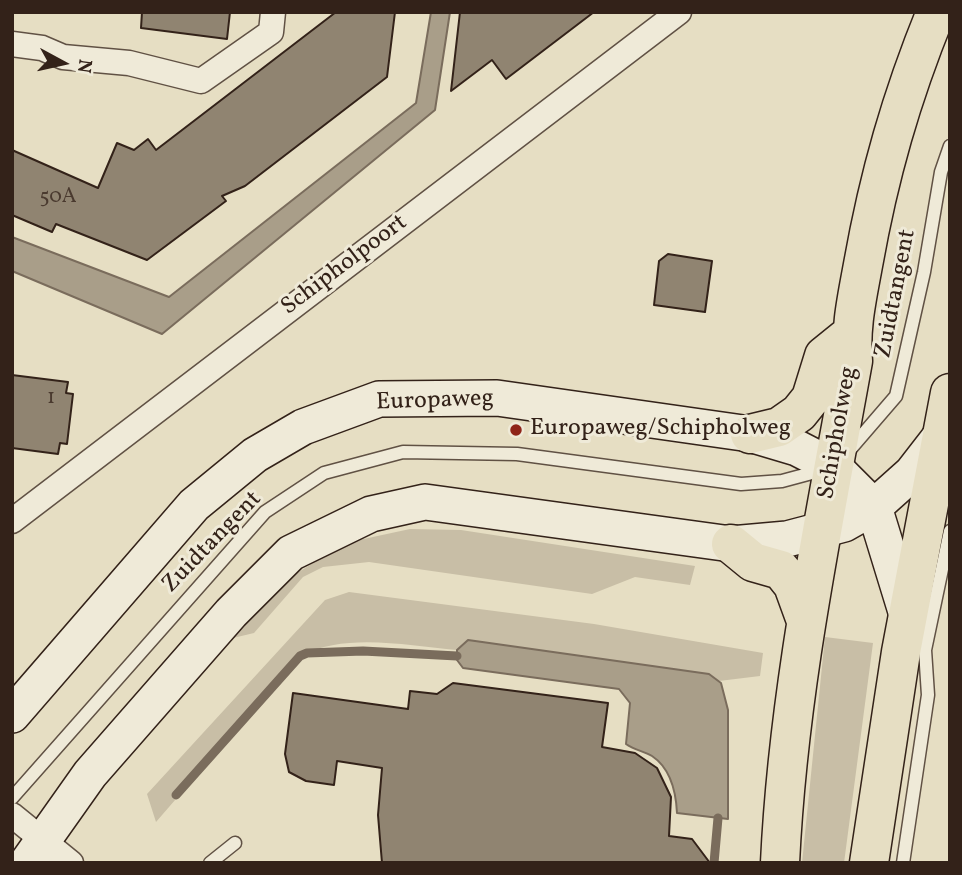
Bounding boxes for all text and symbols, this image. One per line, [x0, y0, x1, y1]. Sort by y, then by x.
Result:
north arrow [28, 28, 98, 98]
text: N [70, 57, 98, 75]
house number: 50A [39, 185, 77, 211]
street label: Schipholpoort [276, 209, 414, 323]
street label: Zuidtangent [870, 227, 924, 361]
street label: Schipholweg [813, 364, 865, 502]
house number: 1 [47, 386, 55, 412]
street label: Europaweg [376, 386, 494, 418]
place label: Europaweg/Schipholweg [530, 416, 791, 444]
marker: Europaweg/Schipholweg [508, 422, 524, 438]
street label: Zuidtangent [157, 486, 269, 600]

